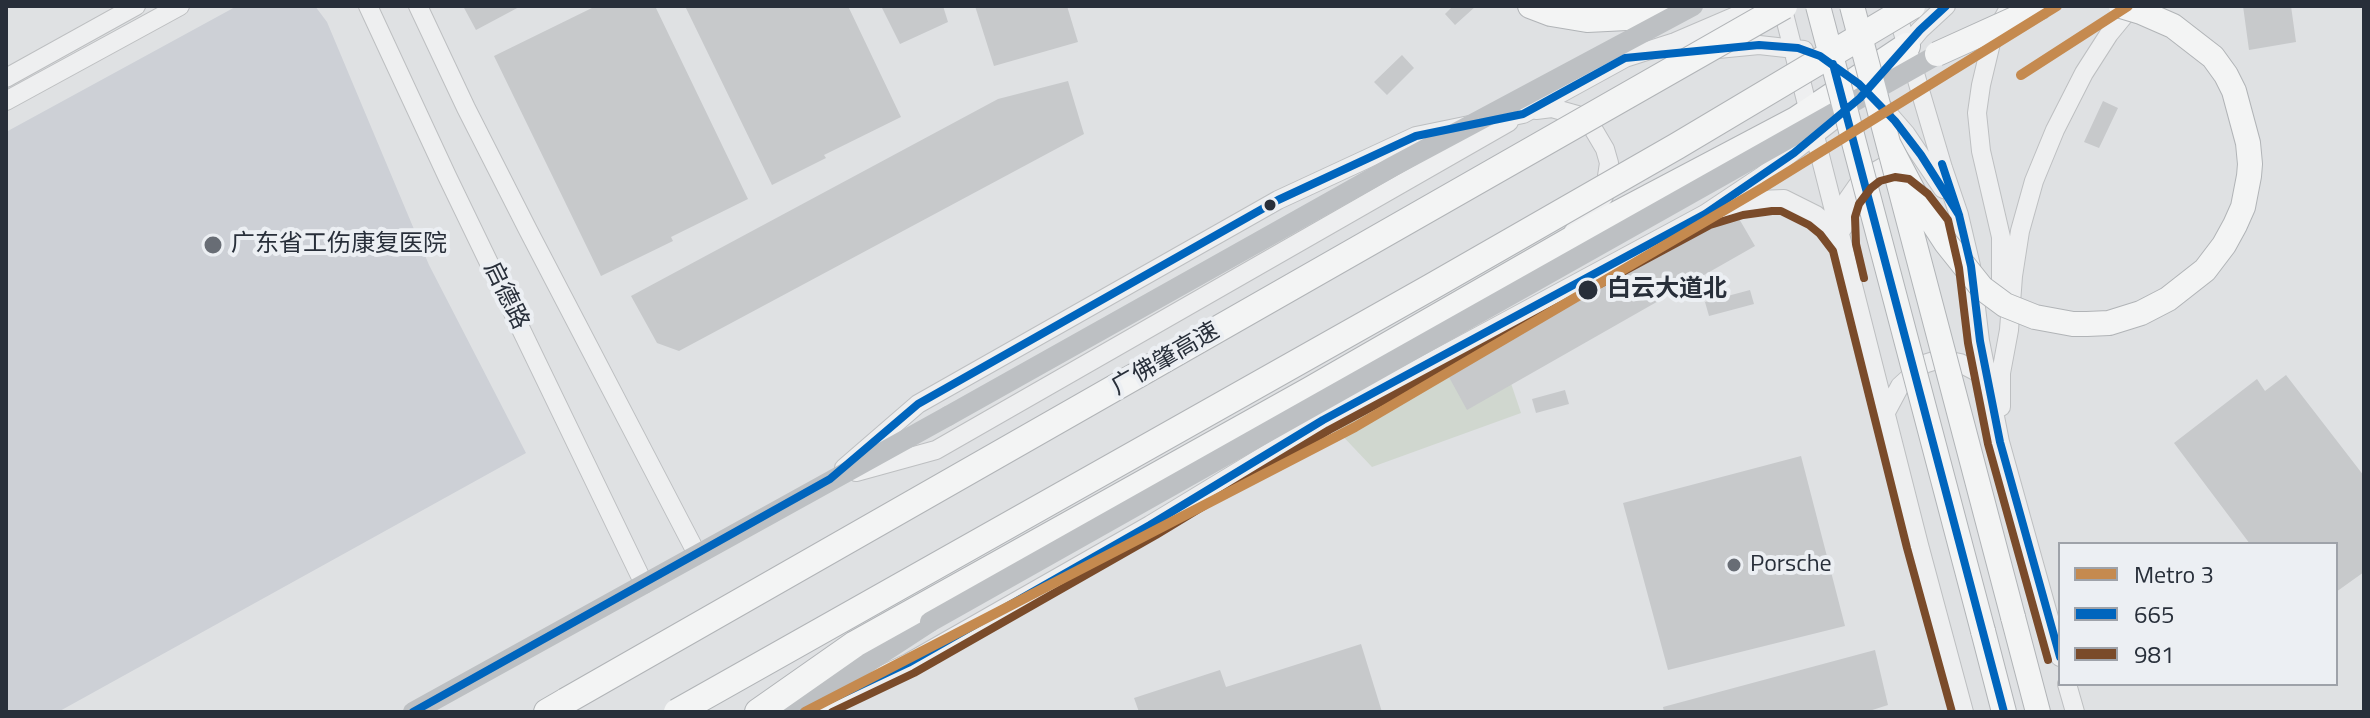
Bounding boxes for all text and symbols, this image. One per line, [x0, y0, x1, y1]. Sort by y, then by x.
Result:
unlabelled marker [1262, 197, 1278, 213]
place label: 广东省工伤康复医院 [231, 231, 447, 259]
marker: 广东省工伤康复医院 [202, 234, 224, 256]
street label: 启德路 [476, 257, 534, 335]
place label: 白云大道北 [1607, 276, 1727, 304]
marker: 白云大道北 [1576, 278, 1600, 302]
street label: 广佛肇高速 [1107, 318, 1225, 402]
legend [2058, 542, 2338, 686]
place label: Porsche [1750, 551, 1832, 579]
marker: Porsche [1725, 556, 1743, 574]
text: Metro 3 [2134, 556, 2214, 592]
text: 665 [2134, 596, 2174, 632]
text: 981 [2134, 636, 2174, 672]

